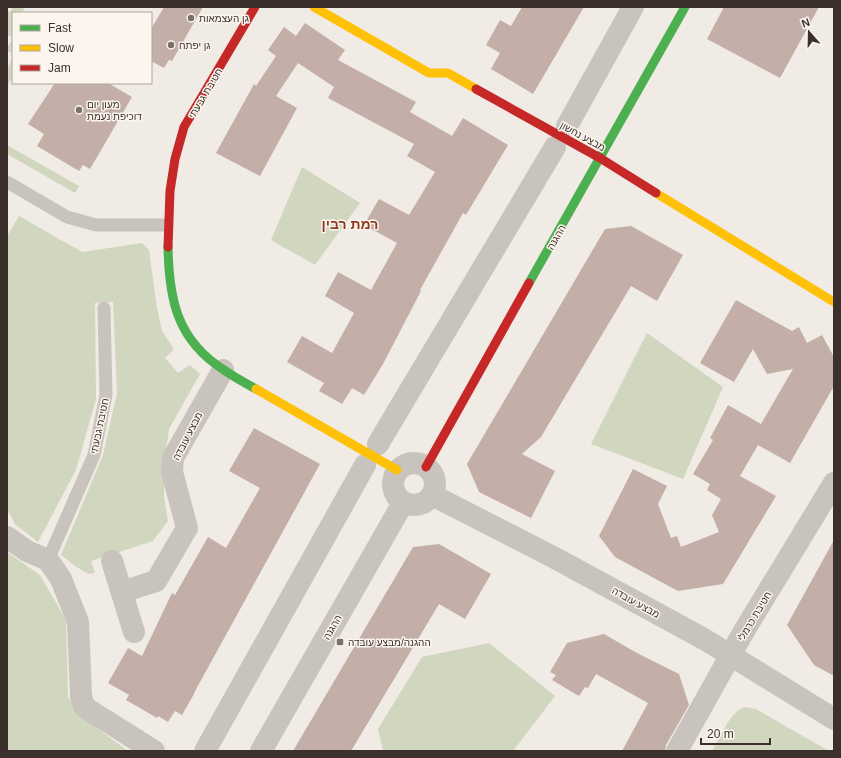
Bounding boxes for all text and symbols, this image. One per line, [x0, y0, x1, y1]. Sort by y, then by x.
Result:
legend [12, 12, 152, 84]
north arrow [789, 12, 829, 52]
marker: גן העצמאות [186, 13, 196, 23]
place label: גן העצמאות [199, 13, 249, 24]
text: N [800, 16, 811, 30]
text: Fast [48, 21, 72, 35]
marker: גן יפתח [166, 40, 176, 50]
place label: גן יפתח [179, 40, 211, 51]
text: Slow [48, 41, 74, 55]
text: Jam [48, 61, 71, 75]
street label: חטיבת גבעתי [186, 66, 225, 120]
place label: מעון יום דוכיפת נעמת [87, 99, 142, 122]
marker: מעון יום דוכיפת נעמת [74, 105, 84, 115]
street label: מבצע נחשון [558, 120, 607, 153]
district label: רמת רבין [322, 216, 378, 232]
street label: ההגנה [545, 223, 568, 252]
street label: חטיבת גבעתי [88, 397, 111, 455]
street label: מבצע עובדה [171, 410, 204, 462]
street label: מבצע עובדה [610, 585, 662, 620]
street label: חטיבת כרמלי [735, 589, 774, 643]
street label: ההגנה [321, 613, 344, 642]
marker: ההגנה/מבצע עובדה [335, 637, 345, 647]
place label: ההגנה/מבצע עובדה [348, 637, 431, 648]
scale bar [701, 720, 770, 746]
text: 20 m [707, 727, 734, 741]

